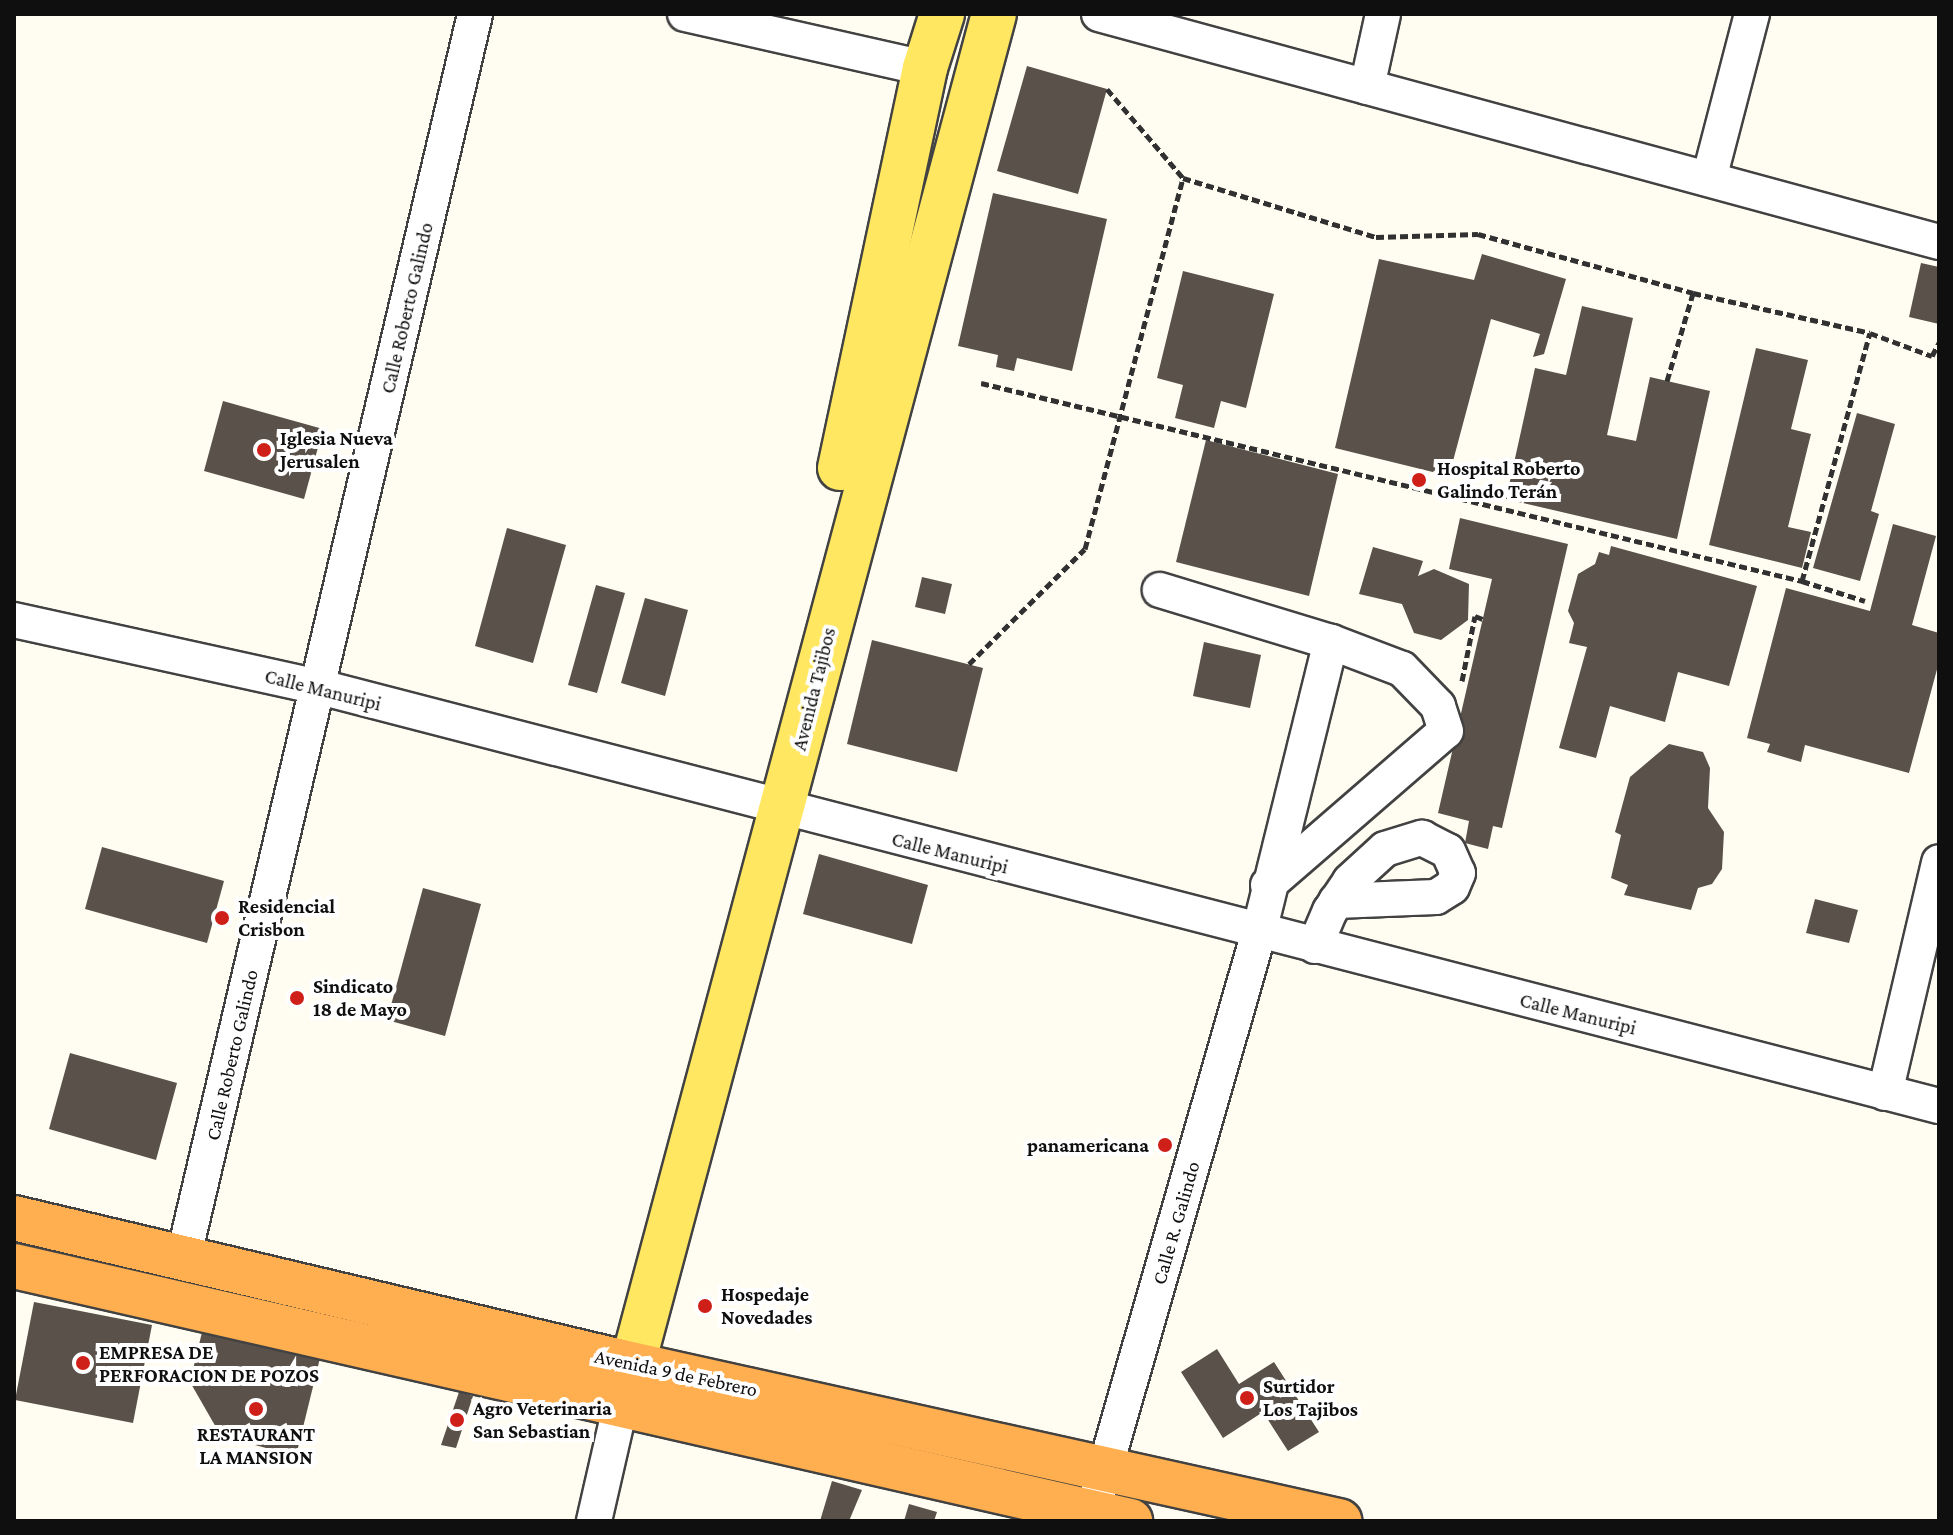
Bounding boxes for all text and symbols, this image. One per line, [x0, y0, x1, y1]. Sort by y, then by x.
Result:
street label: Calle Roberto Galindo [376, 220, 438, 396]
place label: Iglesia Nueva Jerusalen [280, 426, 393, 473]
marker: Iglesia Nueva Jerusalen [255, 441, 273, 459]
place label: Hospital Roberto Galindo Terán [1437, 456, 1580, 503]
marker: Hospital Roberto Galindo Terán [1408, 469, 1430, 491]
street label: Avenida Tajibos [787, 625, 841, 753]
street label: Calle Manuripi [262, 664, 384, 716]
street label: Calle Manuripi [889, 827, 1011, 879]
place label: Residencial Crisbon [238, 894, 335, 941]
marker: Residencial Crisbon [213, 909, 231, 927]
street label: Calle Roberto Galindo [201, 967, 263, 1143]
place label: Sindicato 18 de Mayo [313, 974, 407, 1021]
street label: Calle Manuripi [1517, 988, 1639, 1040]
marker: Sindicato 18 de Mayo [288, 989, 306, 1007]
place label: panamericana [1027, 1133, 1149, 1157]
marker: panamericana [1156, 1136, 1174, 1154]
street label: Calle R. Galindo [1147, 1159, 1205, 1287]
place label: Hospedaje Novedades [721, 1282, 812, 1329]
marker: Hospedaje Novedades [696, 1297, 714, 1315]
place label: EMPRESA DE PERFORACION DE POZOS [99, 1340, 319, 1387]
street label: Avenida 9 de Febrero [592, 1344, 760, 1402]
marker: EMPRESA DE PERFORACION DE POZOS [74, 1354, 92, 1372]
place label: Surtidor Los Tajibos [1263, 1374, 1358, 1421]
marker: Surtidor Los Tajibos [1238, 1389, 1256, 1407]
place label: Agro Veterinaria San Sebastian [473, 1396, 612, 1443]
marker: RESTAURANT LA MANSION [247, 1400, 265, 1418]
marker: Agro Veterinaria San Sebastian [448, 1411, 466, 1429]
place label: RESTAURANT LA MANSION [197, 1422, 315, 1469]

